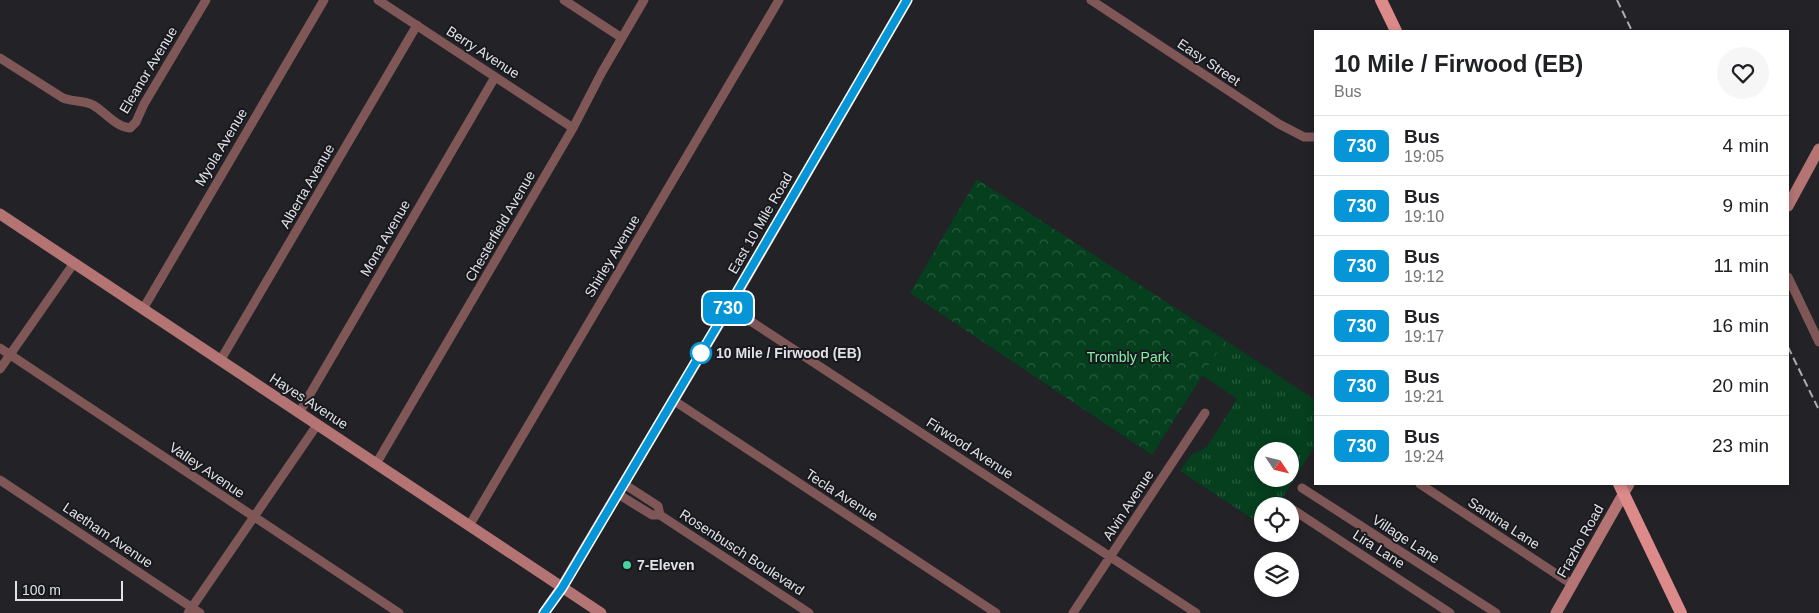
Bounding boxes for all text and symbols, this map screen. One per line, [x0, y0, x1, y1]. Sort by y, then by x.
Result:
street label: Berry Avenue [444, 22, 523, 82]
street label: Eleanor Avenue [116, 23, 180, 116]
street label: Easy Street [1175, 35, 1244, 89]
button: heart [1717, 47, 1769, 99]
text: 10 Mile / Firwood (EB) [1334, 50, 1583, 77]
text: Bus [1334, 83, 1362, 100]
street label: Myola Avenue [192, 105, 251, 189]
text: Bus [1404, 126, 1440, 147]
text: 4 min [1723, 135, 1769, 156]
text: 730 [1346, 136, 1377, 156]
street label: Alberta Avenue [276, 141, 338, 231]
text: 19:05 [1404, 148, 1444, 165]
street label: Chesterfield Avenue [462, 168, 538, 284]
street label: East 10 Mile Road [724, 169, 796, 277]
text: Bus [1404, 186, 1440, 207]
text: 9 min [1723, 195, 1769, 216]
text: 730 [1346, 196, 1377, 216]
street label: Mona Avenue [357, 197, 413, 279]
text: 19:10 [1404, 208, 1444, 225]
street label: Shirley Avenue [581, 212, 643, 300]
text: Bus [1404, 246, 1440, 267]
text: 11 min [1713, 255, 1769, 276]
text: 730 [1346, 256, 1377, 276]
text: 19:12 [1404, 268, 1444, 285]
line badge: 730 [699, 292, 757, 324]
text: 730 [713, 298, 743, 318]
text: Bus [1404, 306, 1440, 327]
text: 16 min [1712, 315, 1769, 336]
text: 730 [1346, 316, 1377, 336]
text: 19:17 [1404, 328, 1444, 345]
marker: 10 Mile / Firwood (EB) [690, 342, 712, 364]
place label: 10 Mile / Firwood (EB) [716, 345, 861, 361]
park label: Trombly Park [1087, 349, 1170, 365]
text: Bus [1404, 366, 1440, 387]
street label: Hayes Avenue [267, 370, 351, 432]
text: 20 min [1712, 375, 1769, 396]
text: 730 [1346, 376, 1377, 396]
text: 19:21 [1404, 388, 1444, 405]
street label: Firwood Avenue [924, 414, 1017, 482]
text: Bus [1404, 426, 1440, 447]
text: 23 min [1712, 435, 1769, 456]
text: 730 [1346, 436, 1377, 456]
street label: Valley Avenue [166, 439, 248, 501]
north arrow [1254, 442, 1299, 488]
map controls [1254, 442, 1299, 597]
text: 19:24 [1404, 448, 1444, 465]
street label: Tecla Avenue [803, 466, 881, 524]
street label: Alvin Avenue [1099, 467, 1157, 543]
street label: Santina Lane [1465, 494, 1543, 552]
button: locate [1254, 497, 1299, 542]
street label: Laetham Avenue [60, 499, 156, 571]
street label: Frazho Road [1553, 502, 1607, 580]
street label: Rosenbusch Boulevard [677, 506, 807, 598]
street label: Village Lane [1369, 511, 1443, 567]
street label: Lira Lane [1350, 526, 1408, 572]
button: layers [1254, 552, 1299, 597]
place label: 7-Eleven [637, 557, 695, 573]
marker: 7-Eleven [621, 559, 633, 571]
scale bar [15, 578, 122, 601]
text: 100 m [22, 582, 61, 598]

